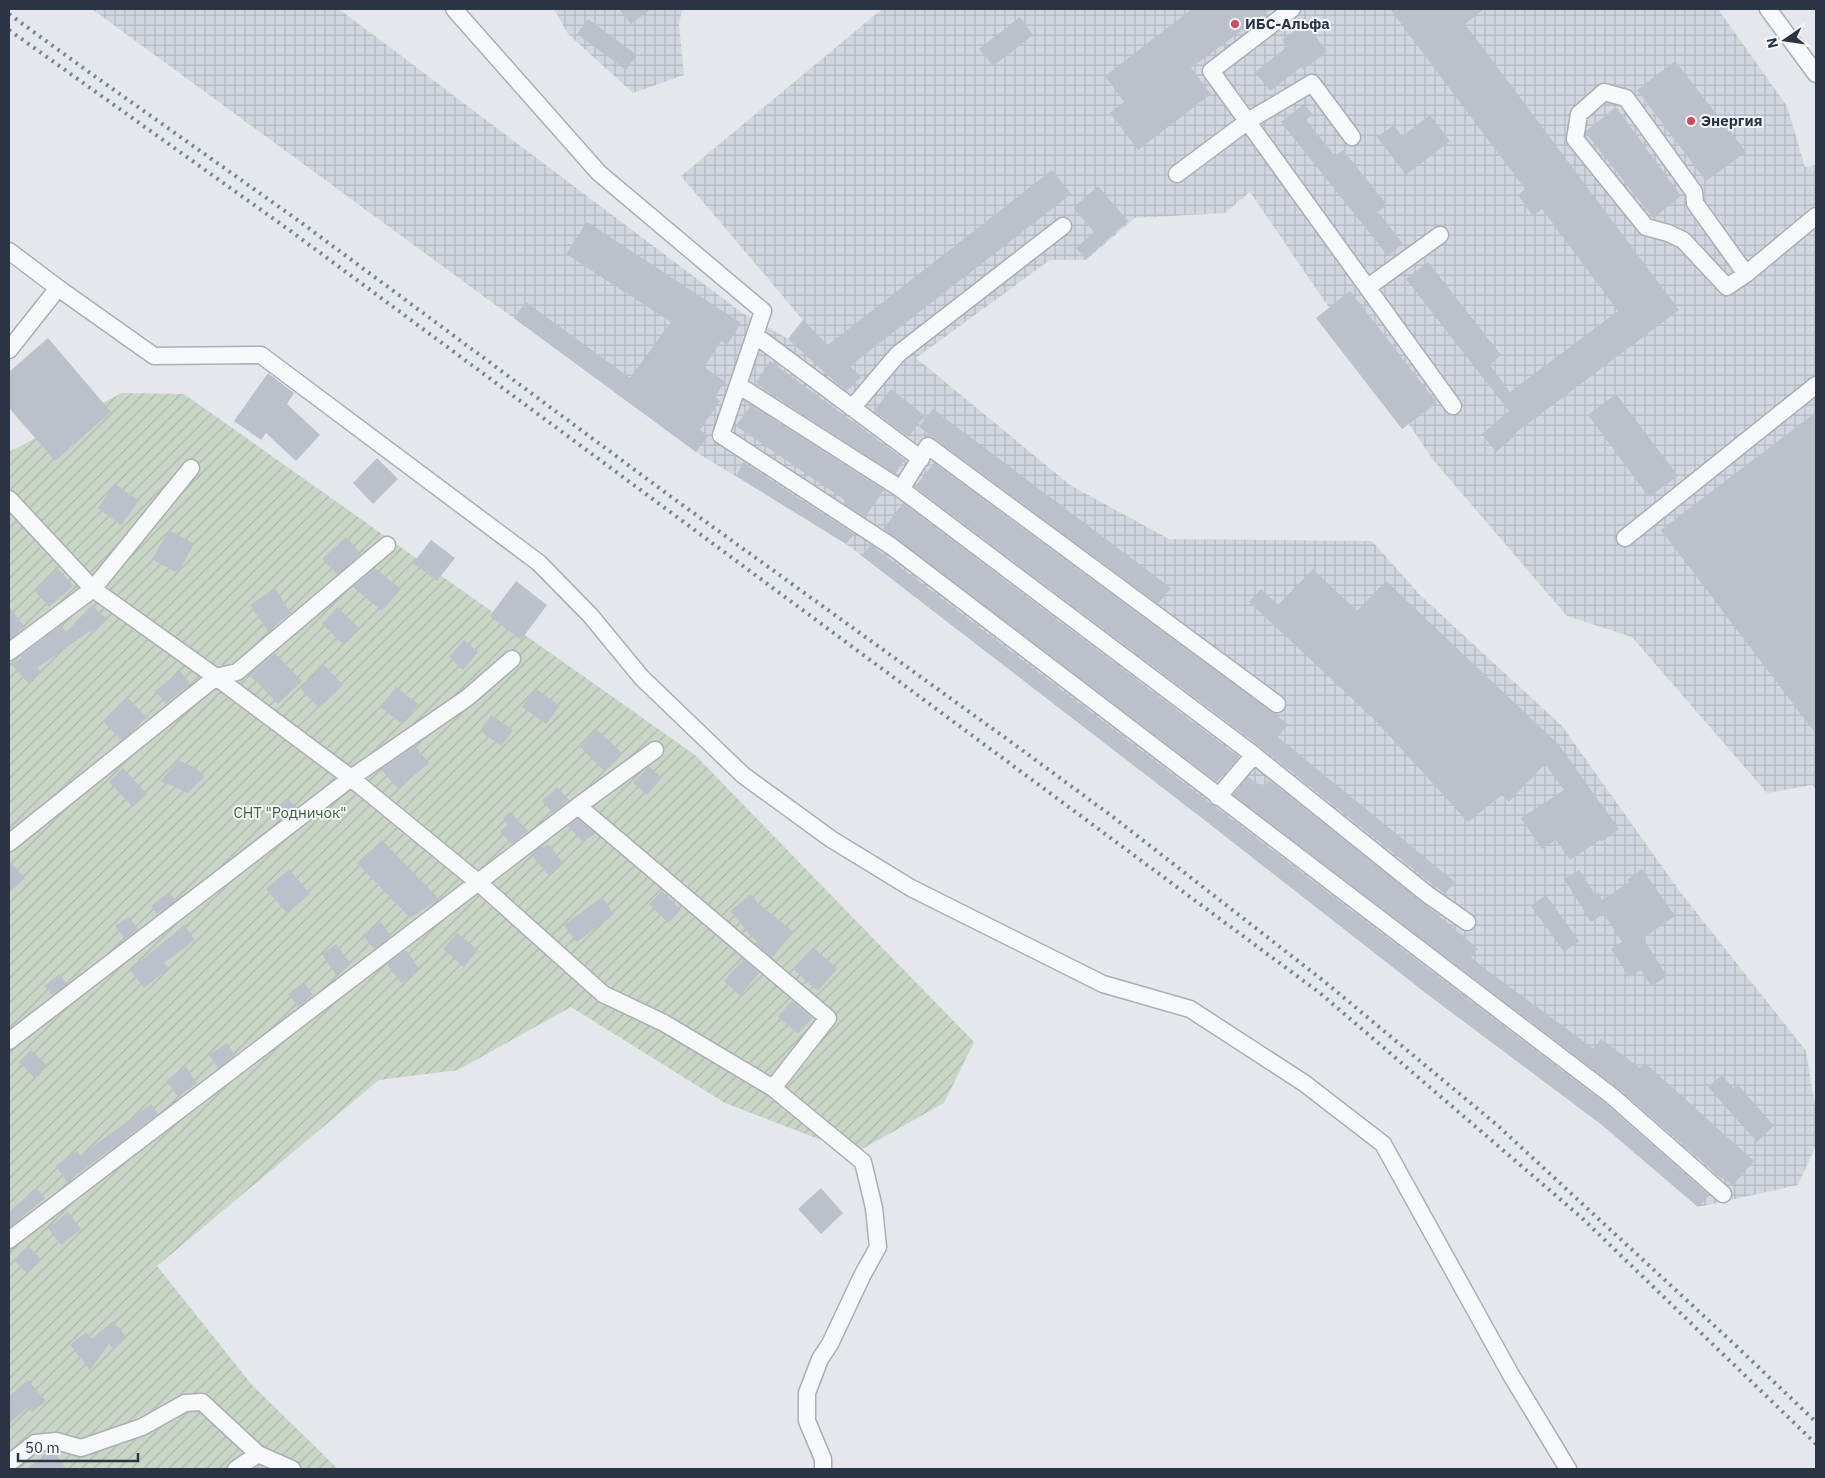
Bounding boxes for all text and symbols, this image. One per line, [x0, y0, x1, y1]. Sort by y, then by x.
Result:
place label: ИБС-Альфа [1245, 14, 1330, 33]
north arrow [1760, 15, 1810, 65]
marker: ИБС-Альфа [1229, 18, 1241, 30]
text: N [1762, 36, 1782, 50]
place label: Энергия [1701, 111, 1762, 130]
marker: Энергия [1685, 115, 1697, 127]
park label: СНТ "Родничок" [233, 803, 347, 822]
scale bar [18, 1430, 138, 1462]
text: 50 m [25, 1438, 60, 1457]

